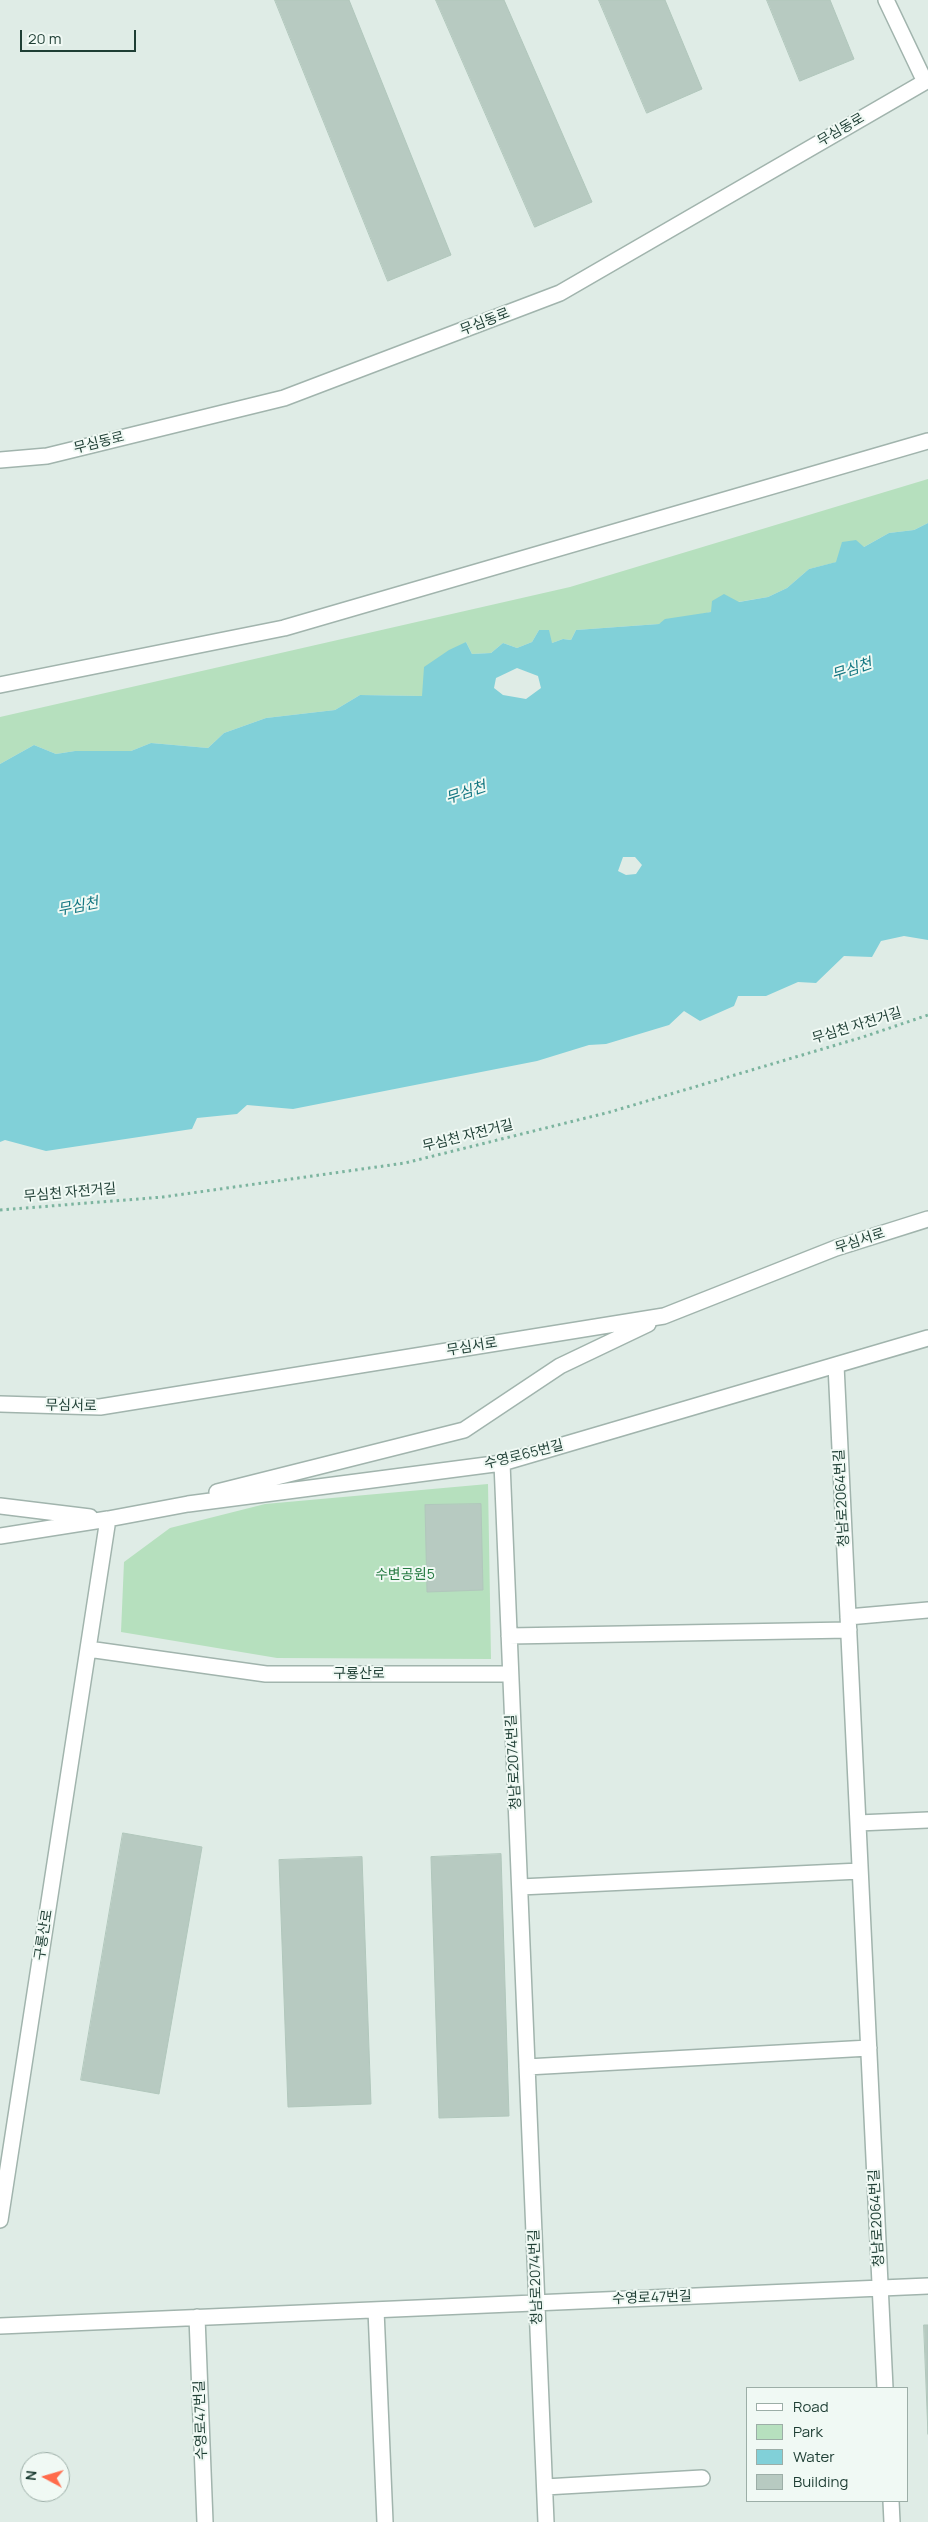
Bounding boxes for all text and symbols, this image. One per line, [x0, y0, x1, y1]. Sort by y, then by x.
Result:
scale bar [22, 20, 139, 52]
text: 20 m [28, 28, 61, 49]
street label: 무심동로 [814, 110, 868, 150]
street label: 무심동로 [458, 305, 512, 339]
street label: 무심동로 [72, 429, 126, 457]
water label: 무심천 [830, 655, 874, 685]
water label: 무심천 [444, 778, 488, 808]
water label: 무심천 [56, 894, 100, 920]
street label: 무심천 자전거길 [810, 1004, 904, 1048]
street label: 무심천 자전거길 [421, 1117, 515, 1155]
street label: 무심천 자전거길 [23, 1181, 117, 1205]
street label: 무심서로 [833, 1225, 887, 1257]
street label: 무심서로 [445, 1335, 499, 1359]
street label: 무심서로 [45, 1397, 97, 1415]
street label: 수영로65번길 [483, 1437, 565, 1473]
street label: 청남로2064번길 [831, 1449, 853, 1547]
park label: 수변공원5 [375, 1567, 435, 1583]
street label: 구룡산로 [333, 1666, 385, 1682]
street label: 청남로2074번길 [503, 1714, 525, 1810]
street label: 구룡산로 [32, 1908, 56, 1962]
street label: 청남로2064번길 [866, 2169, 888, 2267]
street label: 청남로2074번길 [526, 2229, 546, 2325]
street label: 수영로47번길 [612, 2288, 692, 2308]
street label: 수영로47번길 [191, 2380, 211, 2460]
legend [746, 2387, 908, 2502]
text: Road [793, 2396, 829, 2417]
text: Park [793, 2421, 823, 2442]
text: Water [793, 2446, 835, 2467]
north arrow [20, 2452, 70, 2502]
text: N [21, 2469, 41, 2481]
text: Building [793, 2471, 848, 2492]

